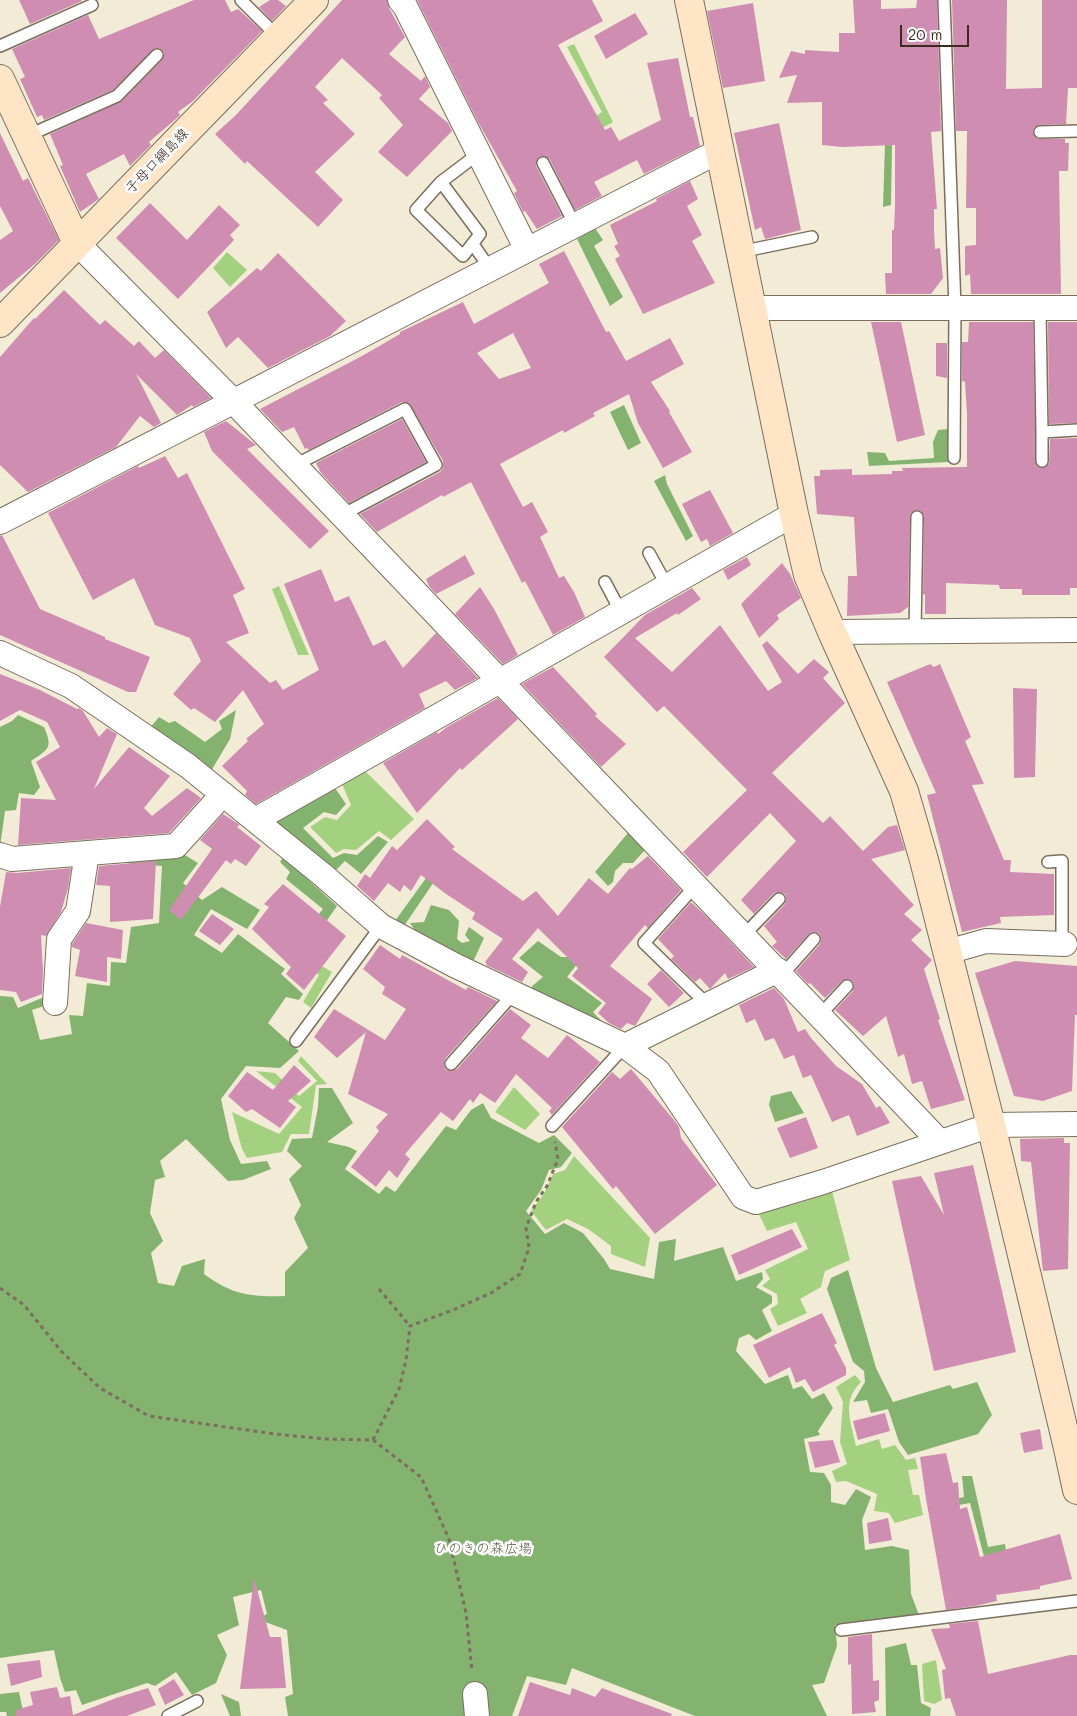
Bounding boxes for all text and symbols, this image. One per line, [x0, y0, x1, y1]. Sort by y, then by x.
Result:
scale bar [902, 15, 971, 47]
text: 20 m [908, 24, 942, 44]
street label: 子母口綱島線 [122, 125, 192, 197]
park label: ひのきの森広場 [434, 1541, 532, 1557]

